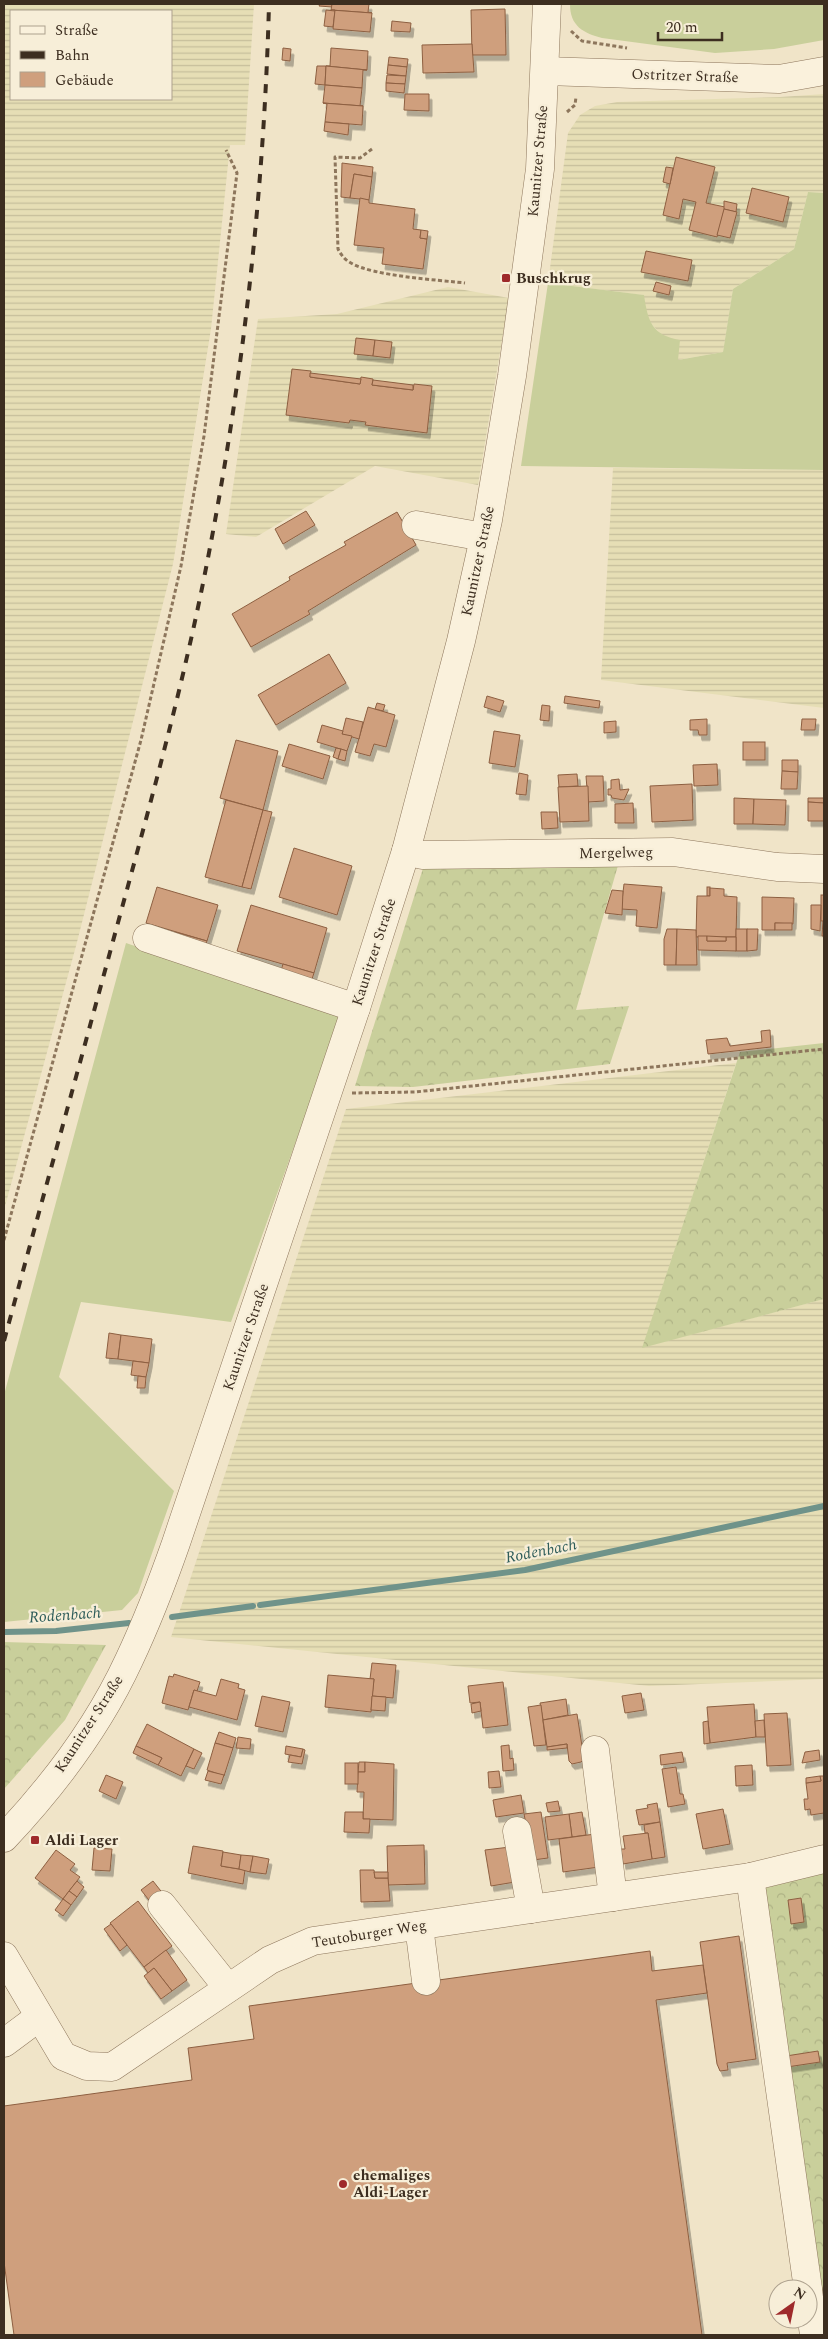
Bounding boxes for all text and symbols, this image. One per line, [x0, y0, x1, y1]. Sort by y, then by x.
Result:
legend [10, 10, 172, 100]
scale bar [658, 10, 722, 42]
text: 20 m [666, 16, 698, 39]
text: Straße [55, 19, 98, 42]
text: Bahn [55, 44, 90, 67]
street label: Ostritzer Straße [631, 63, 739, 89]
text: Gebäude [55, 69, 114, 92]
street label: Kaunitzer Straße [522, 104, 554, 218]
place label: Buschkrug [516, 267, 591, 290]
marker: Buschkrug [500, 272, 512, 284]
street label: Kaunitzer Straße [455, 504, 501, 618]
street label: Mergelweg [579, 841, 653, 865]
street label: Kaunitzer Straße [346, 895, 402, 1009]
street label: Kaunitzer Straße [217, 1280, 275, 1394]
water label: Rodenbach [503, 1532, 579, 1570]
water label: Rodenbach [28, 1601, 102, 1629]
street label: Kaunitzer Straße [49, 1671, 129, 1777]
place label: Aldi Lager [45, 1829, 119, 1852]
marker: Aldi Lager [29, 1834, 41, 1846]
street label: Teutoburger Weg [310, 1914, 428, 1954]
place label: ehemaliges Aldi-Lager [353, 2164, 430, 2204]
marker: ehemaliges Aldi-Lager [337, 2178, 349, 2190]
north arrow [768, 2279, 818, 2329]
text: N [789, 2282, 810, 2305]

